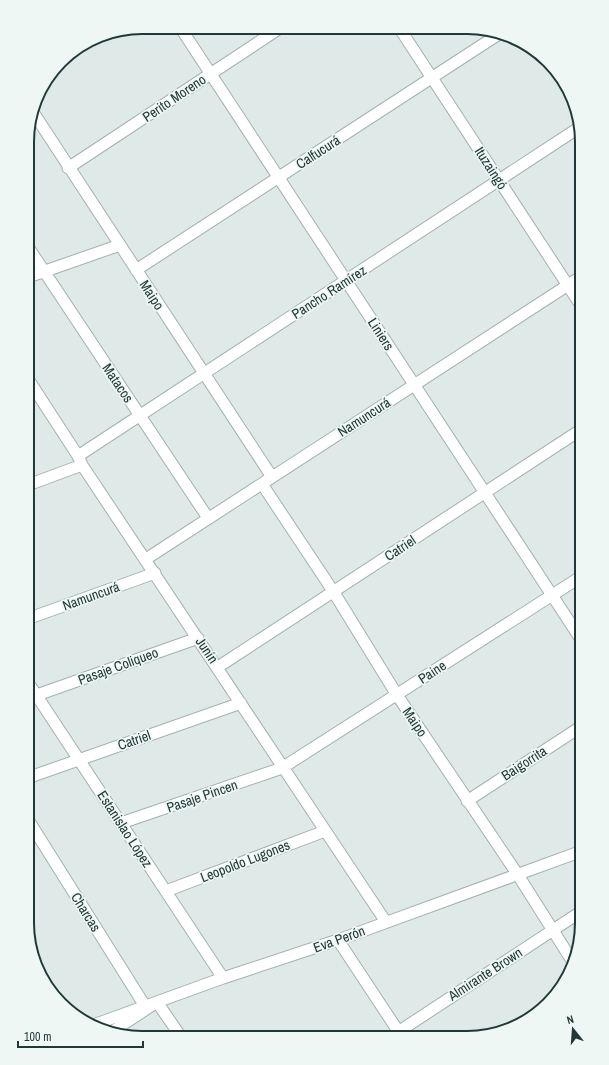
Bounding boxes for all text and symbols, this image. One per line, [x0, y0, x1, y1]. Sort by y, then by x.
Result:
street label: Perito Moreno [139, 70, 209, 126]
street label: Calfucurá [292, 131, 344, 173]
street label: Ituzaingó [471, 143, 511, 193]
street label: Pancho Ramírez [288, 261, 370, 323]
street label: Maipo [136, 277, 168, 313]
street label: Liniers [364, 314, 398, 354]
street label: Matacos [98, 360, 138, 406]
street label: Namuncurá [334, 393, 394, 441]
street label: Catriel [381, 531, 419, 565]
street label: Namuncurá [60, 577, 123, 615]
street label: Junín [192, 633, 222, 667]
street label: Pasaje Coliqueo [75, 643, 161, 689]
street label: Paine [415, 656, 449, 688]
street label: Maipo [399, 704, 431, 740]
street label: Catriel [115, 726, 153, 754]
street label: Baigorrita [498, 741, 551, 784]
street label: Pasaje Pincen [164, 775, 240, 817]
street label: Estanislao López [93, 787, 157, 871]
street label: Leopoldo Lugones [198, 836, 293, 886]
street label: Charcas [67, 889, 105, 935]
street label: Eva Perón [311, 921, 367, 957]
street label: Almirante Brown [444, 943, 525, 1005]
north arrow [553, 1009, 593, 1049]
text: N [565, 1012, 575, 1027]
scale bar [18, 1023, 143, 1049]
text: 100 m [24, 1029, 51, 1045]

